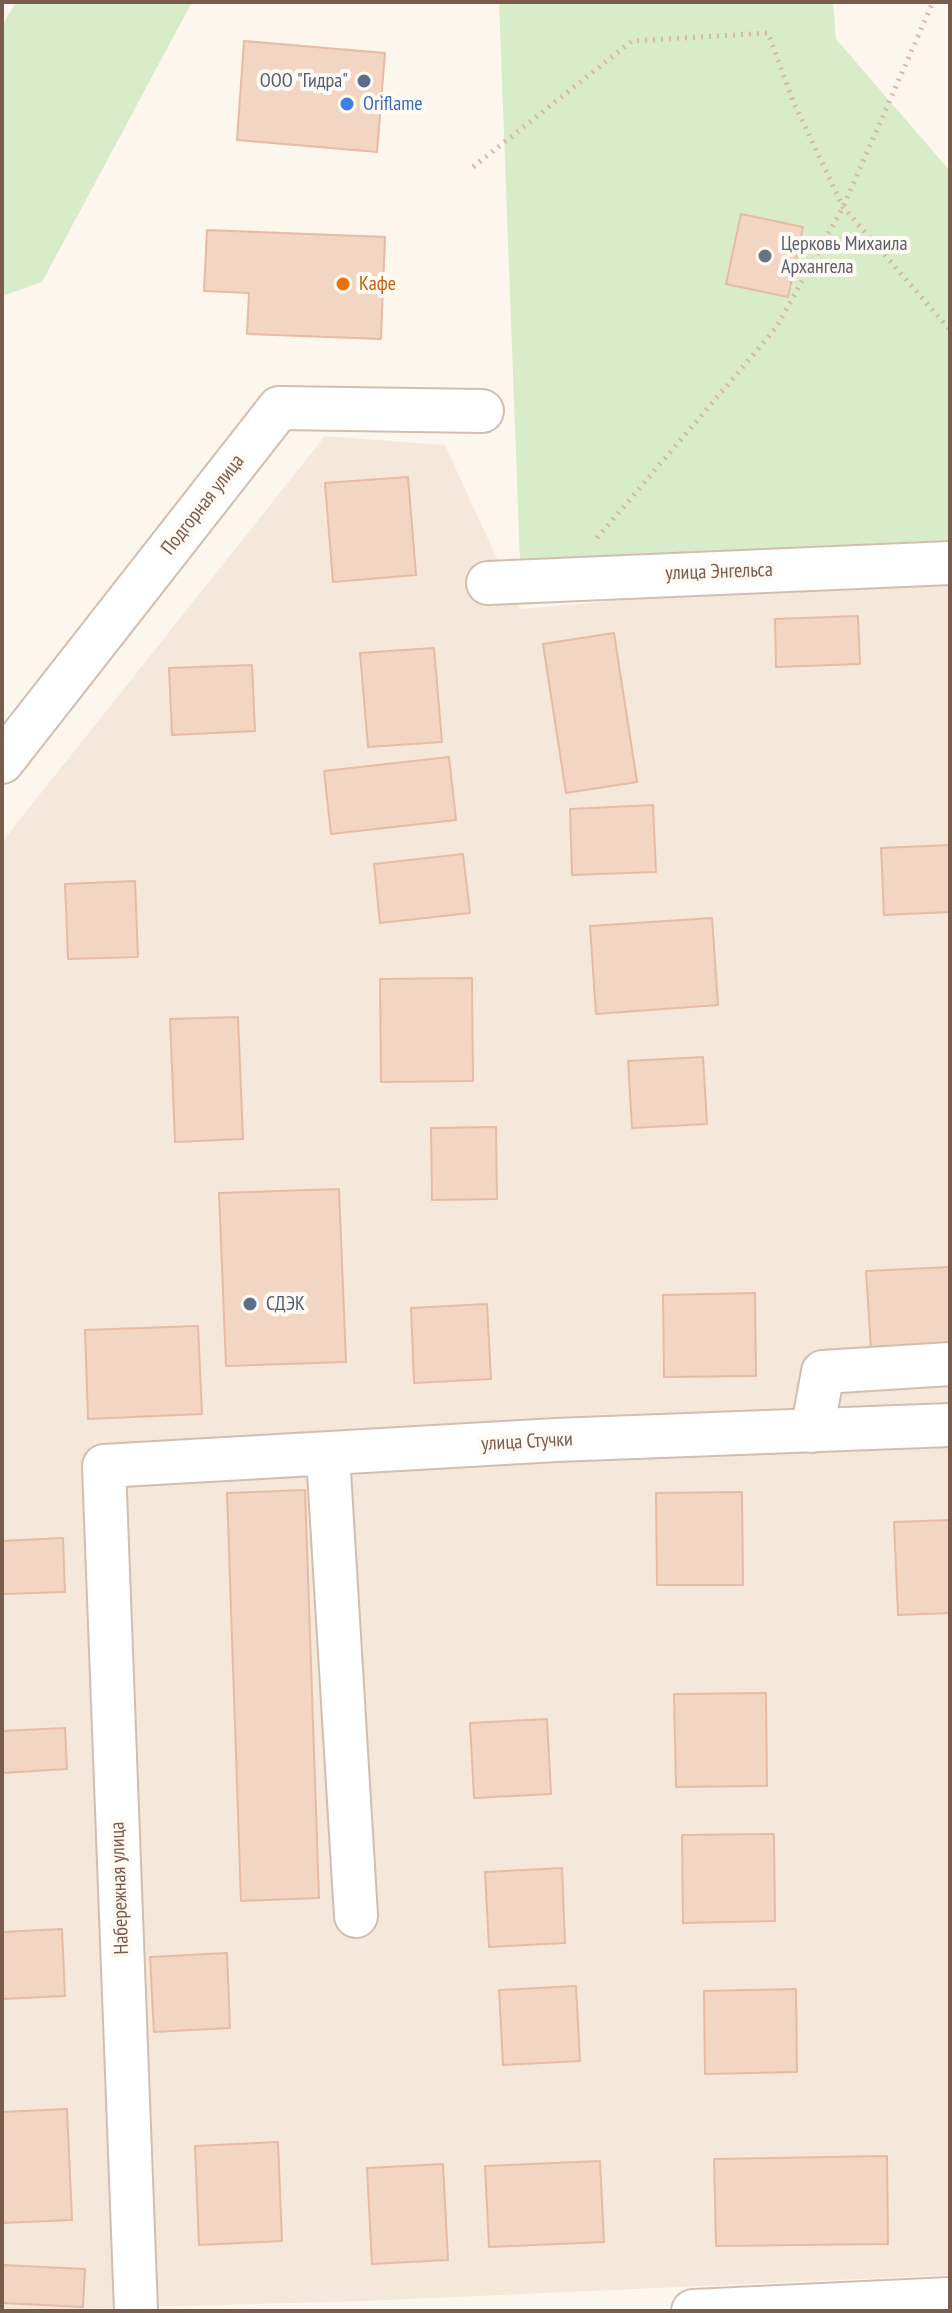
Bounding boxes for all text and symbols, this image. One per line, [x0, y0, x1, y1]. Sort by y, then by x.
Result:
place label: ООО "Гидра" [260, 69, 348, 93]
marker: ООО "Гидра" [355, 72, 373, 90]
place label: Oriflame [363, 92, 422, 116]
marker: Oriflame [338, 95, 356, 113]
place label: Церковь Михаила Архангела [781, 232, 907, 279]
marker: Церковь Михаила Архангела [756, 247, 774, 265]
place label: Кафе [359, 272, 396, 296]
marker: Кафе [334, 275, 352, 293]
street label: Подгорная улица [156, 450, 250, 560]
street label: улица Энгельса [665, 558, 773, 586]
place label: СДЭК [266, 1292, 305, 1316]
marker: СДЭК [241, 1295, 259, 1313]
street label: улица Стучки [481, 1428, 573, 1456]
street label: Набережная улица [106, 1821, 134, 1955]

